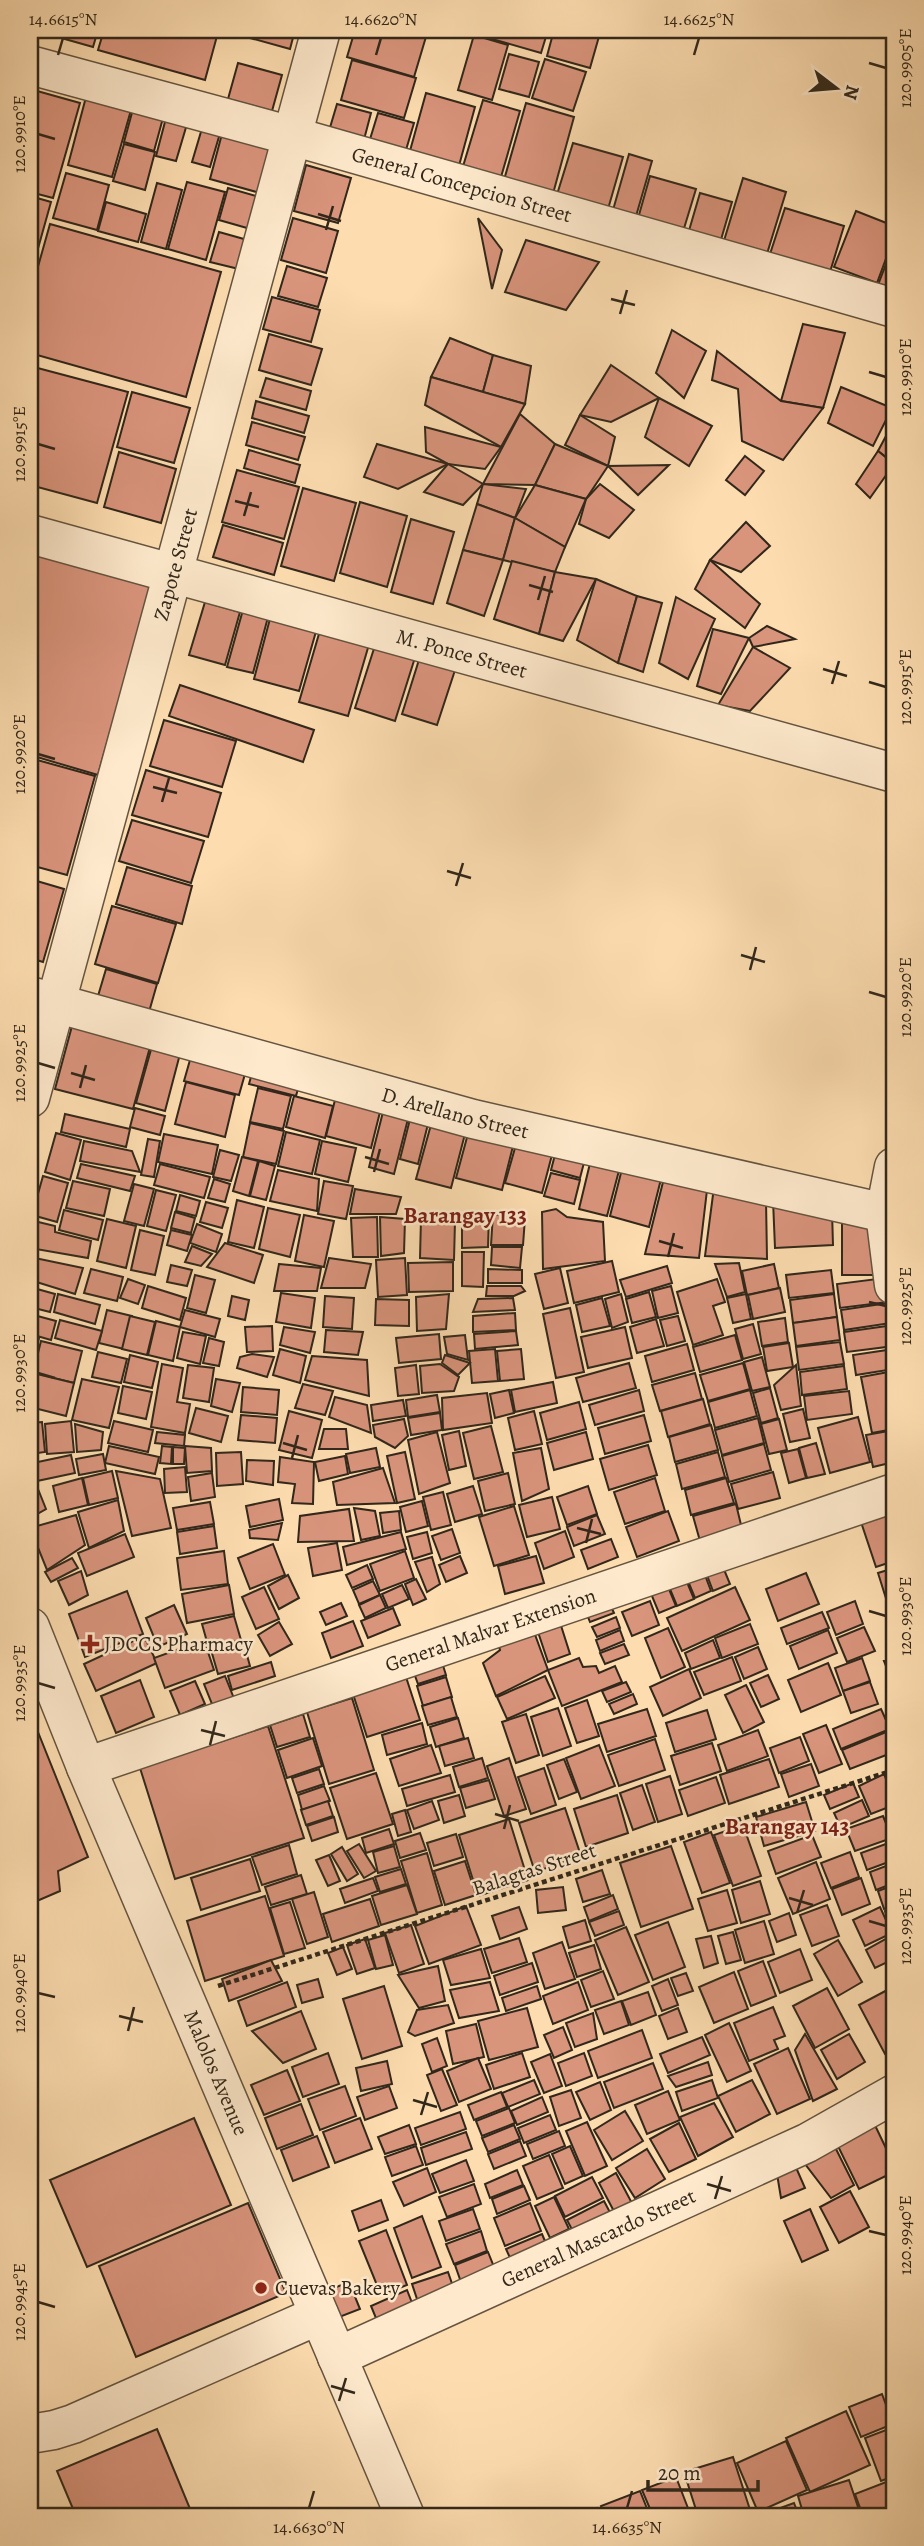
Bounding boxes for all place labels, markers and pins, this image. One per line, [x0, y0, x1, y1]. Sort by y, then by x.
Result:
place label: JDCCS Pharmacy [104, 1630, 253, 1658]
marker: JDCCS Pharmacy [82, 1636, 98, 1652]
place label: Cuevas Bakery [275, 2274, 400, 2302]
marker: Cuevas Bakery [253, 2280, 269, 2296]

